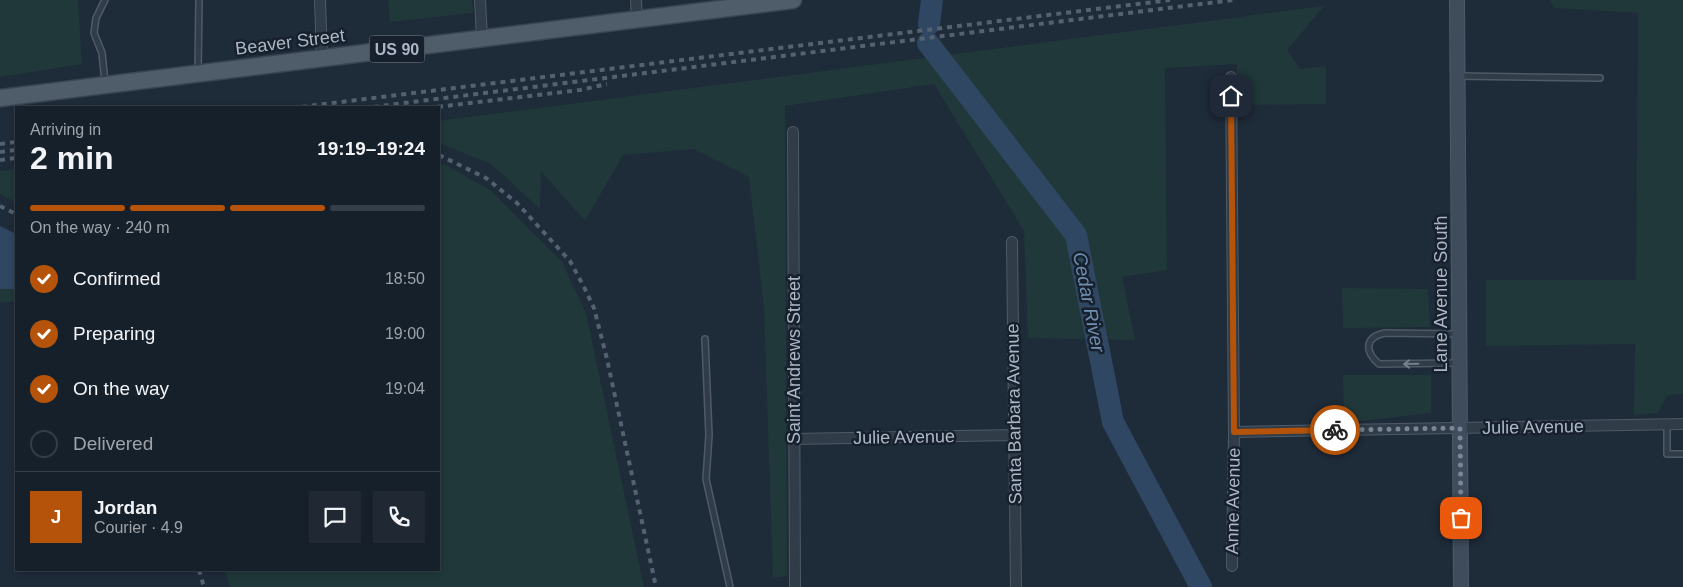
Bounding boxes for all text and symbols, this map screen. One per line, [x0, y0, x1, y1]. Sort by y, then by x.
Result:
street label: Beaver Street [234, 25, 346, 59]
road number: US 90 [370, 36, 424, 62]
pin [1210, 75, 1252, 117]
icon: home [1217, 82, 1245, 110]
text: Arriving in [30, 121, 101, 138]
text: 19:19–19:24 [317, 138, 425, 159]
text: 2 min [30, 140, 114, 176]
street label: Lane Avenue South [1431, 216, 1451, 372]
text: On the way · 240 m [30, 219, 170, 236]
water label: Cedar River [1069, 250, 1109, 354]
icon: check [30, 265, 58, 293]
text: Confirmed [73, 268, 161, 289]
text: 18:50 [385, 270, 425, 287]
street label: Saint Andrews Street [784, 276, 804, 444]
icon: check [30, 320, 58, 348]
text: Preparing [73, 323, 155, 344]
street label: Santa Barbara Avenue [1002, 323, 1026, 505]
text: 19:00 [385, 325, 425, 342]
one-way arrow [1403, 359, 1420, 369]
icon: check [30, 375, 58, 403]
text: On the way [73, 378, 169, 399]
text: 19:04 [385, 380, 425, 397]
courier [1310, 405, 1360, 455]
icon: bike [1321, 416, 1349, 444]
street label: Julie Avenue [1482, 416, 1584, 438]
street label: Julie Avenue [853, 426, 955, 448]
text: Delivered [73, 433, 153, 454]
street label: Anne Avenue [1222, 447, 1244, 555]
button: chat [309, 491, 361, 543]
button: phone [373, 491, 425, 543]
text: Jordan [94, 497, 157, 518]
pin [1440, 497, 1482, 539]
icon: bag [1447, 504, 1475, 532]
text: J [51, 506, 61, 527]
text: Courier · 4.9 [94, 519, 183, 536]

